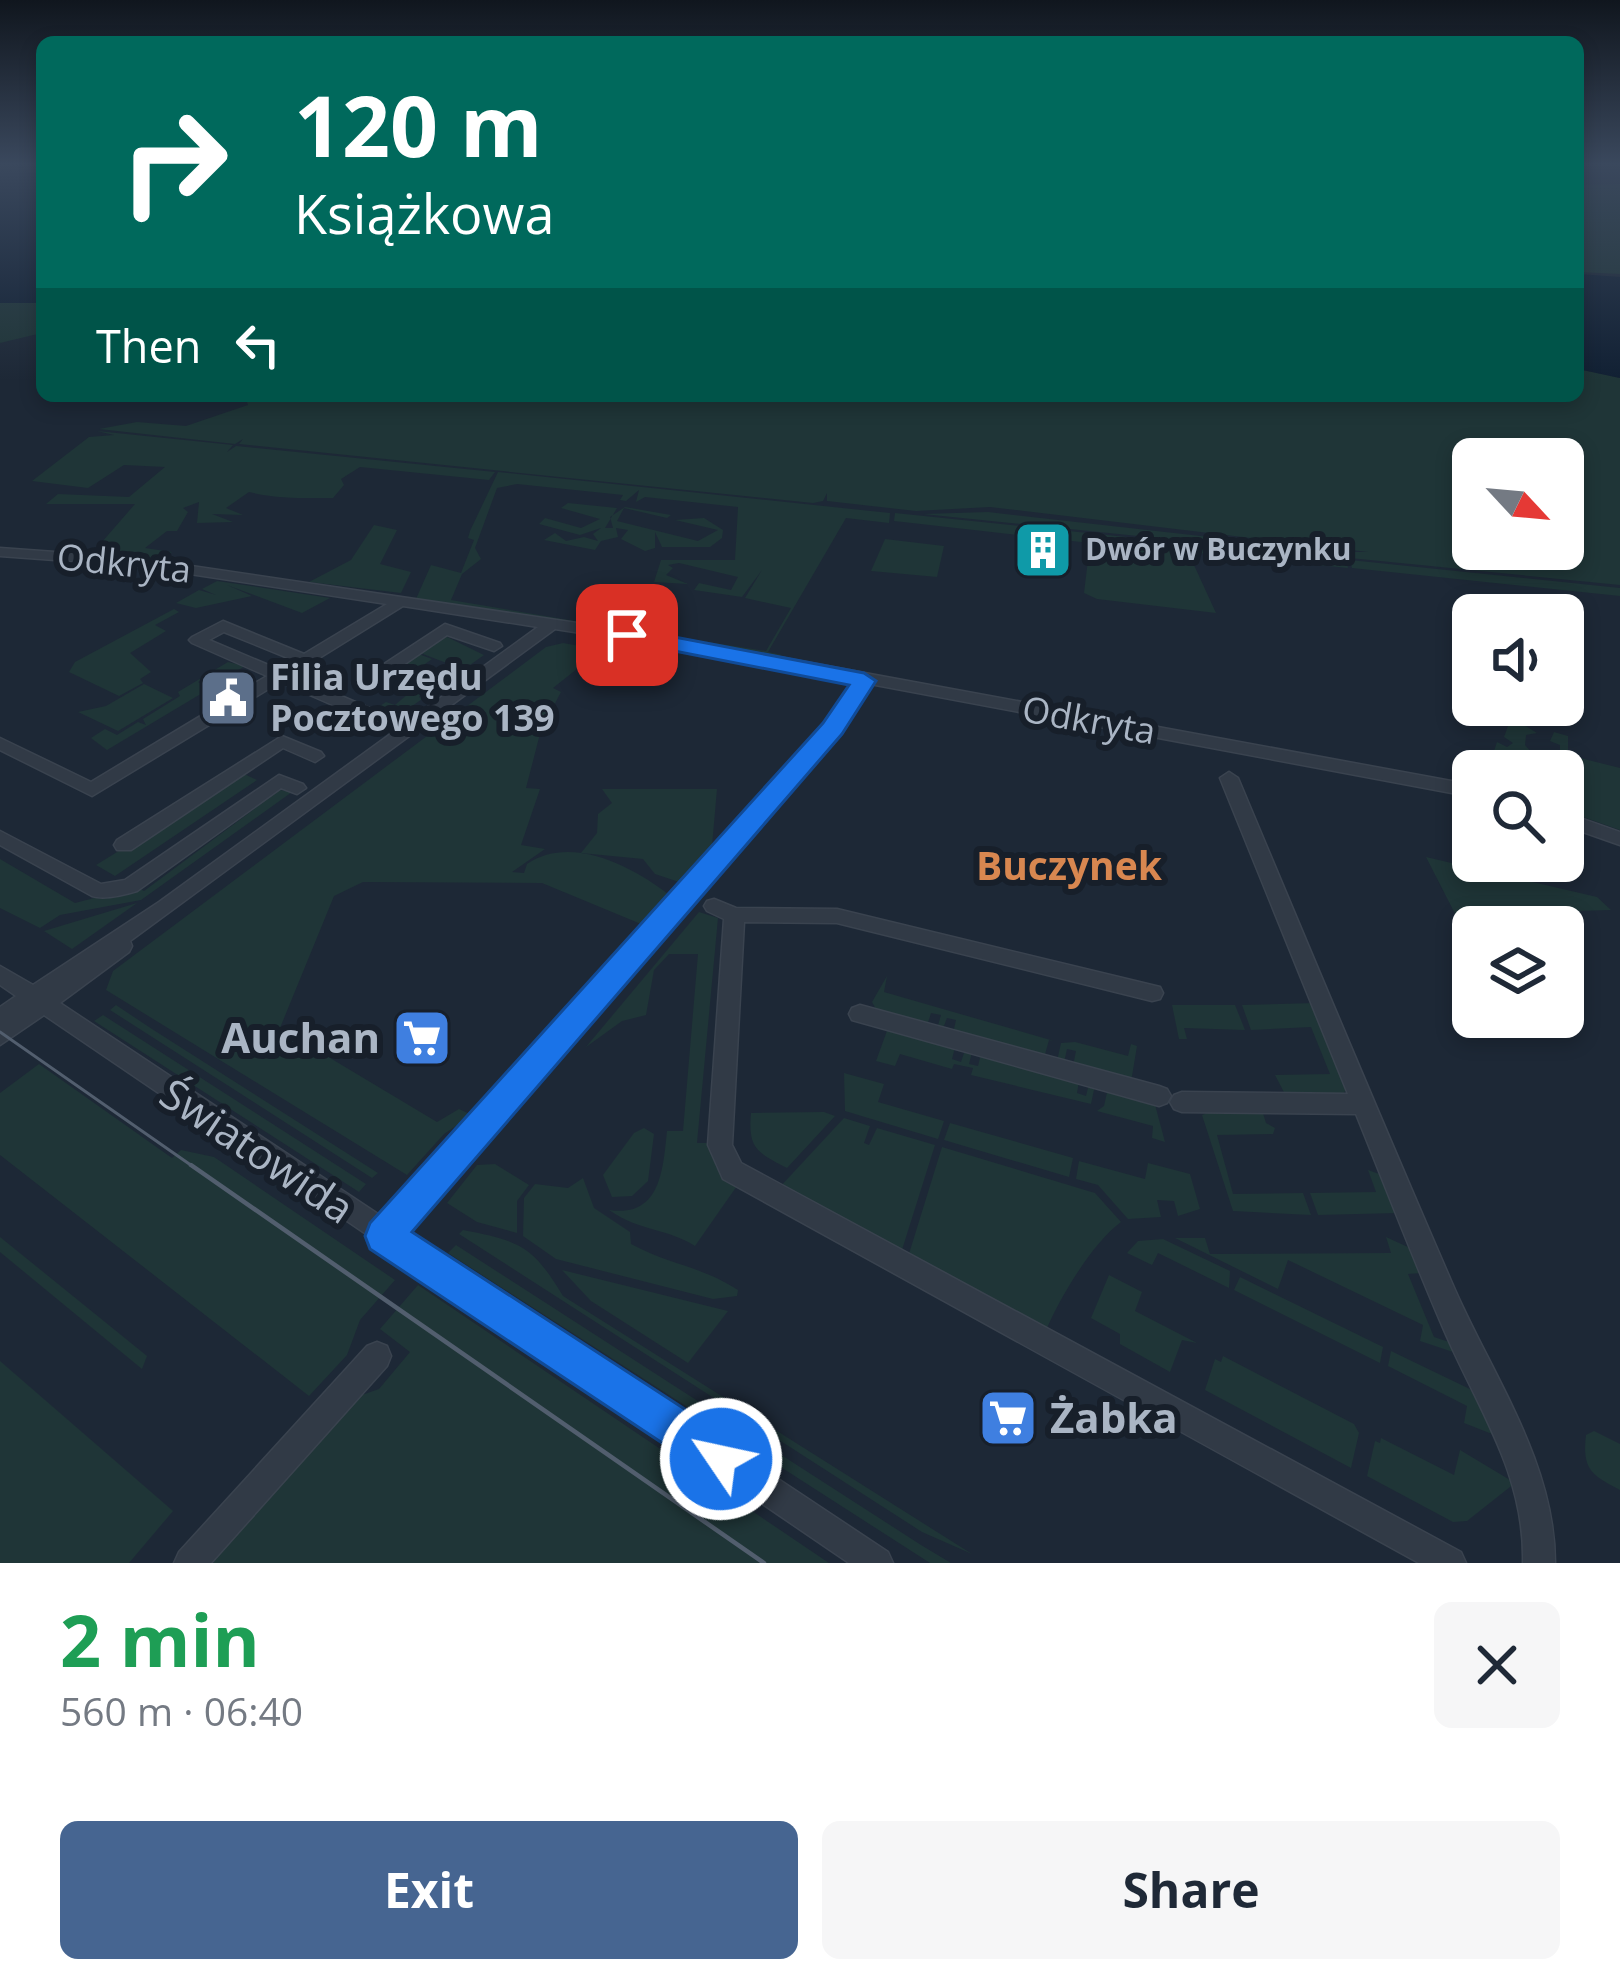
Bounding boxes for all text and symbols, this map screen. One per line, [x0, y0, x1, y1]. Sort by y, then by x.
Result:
text: 120 m [294, 67, 542, 182]
icon: right [96, 84, 252, 240]
text: Książkowa [294, 176, 554, 250]
icon: left [225, 312, 291, 378]
text: Then [96, 315, 201, 376]
north arrow [1452, 438, 1584, 570]
map controls [1452, 438, 1584, 1038]
building icon: Dwór w Buczynku [1012, 519, 1074, 581]
place label: Dwór w Buczynku [1085, 528, 1351, 569]
street label: Odkryta [55, 531, 194, 594]
pin [576, 584, 678, 686]
button: sound [1452, 594, 1584, 726]
icon: arrive [594, 602, 660, 668]
place label: Filia Urzędu Pocztowego 139 [270, 652, 555, 742]
public building icon: Filia Urzędu Pocztowego 139 [197, 667, 259, 729]
street label: Odkryta [1019, 684, 1160, 755]
button: search [1452, 750, 1584, 882]
district label: Buczynek [976, 838, 1163, 891]
button: layers [1452, 906, 1584, 1038]
supermarket icon: Auchan [391, 1007, 453, 1069]
place label: Auchan [221, 1008, 380, 1065]
street label: Światowida [150, 1064, 366, 1235]
supermarket icon: Żabka [977, 1387, 1039, 1449]
place label: Żabka [1050, 1388, 1178, 1445]
position arrow [658, 1396, 784, 1522]
text: 2 min [60, 1590, 260, 1688]
button: close [1434, 1602, 1560, 1728]
text: 560 m · 06:40 [60, 1684, 303, 1737]
button: Exit [60, 1821, 798, 1959]
button: Share [822, 1821, 1560, 1959]

